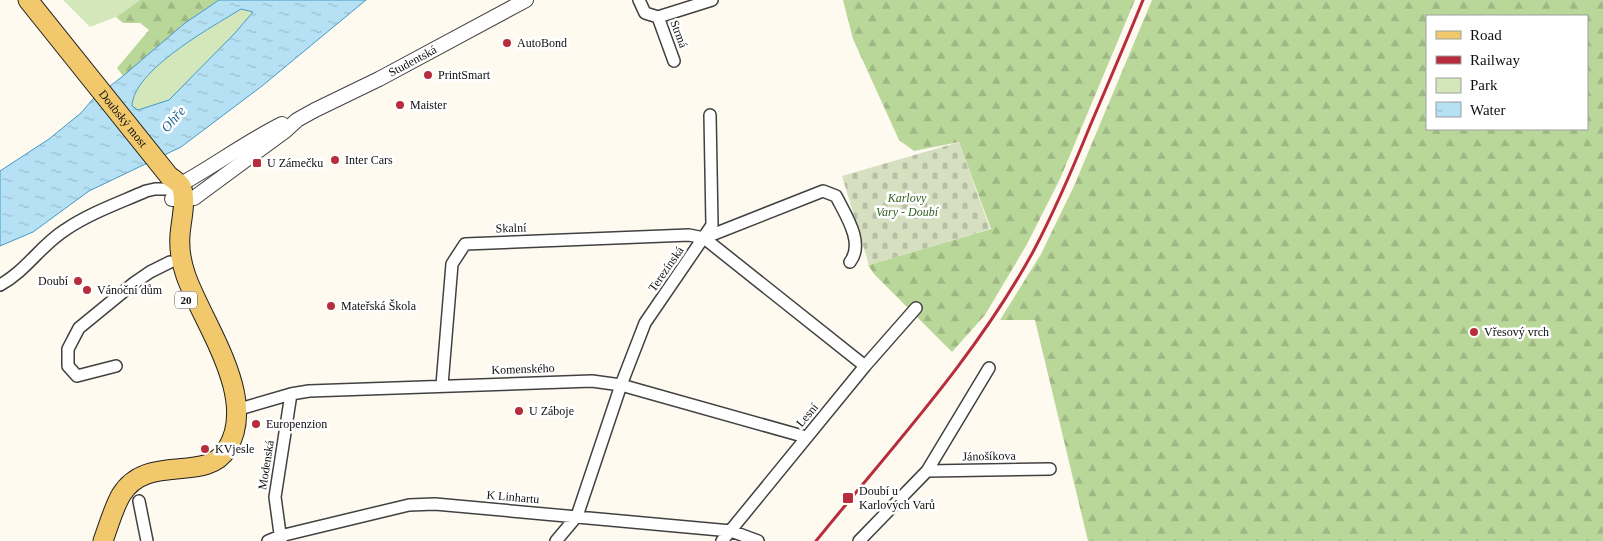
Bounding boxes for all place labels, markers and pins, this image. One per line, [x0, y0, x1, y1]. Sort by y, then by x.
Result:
place label: AutoBond [517, 36, 567, 50]
marker: AutoBond [501, 37, 513, 49]
place label: PrintSmart [438, 68, 491, 82]
marker: PrintSmart [422, 69, 434, 81]
place label: Maister [410, 98, 447, 112]
marker: Maister [394, 99, 406, 111]
place label: Inter Cars [345, 153, 393, 167]
marker: Inter Cars [329, 154, 341, 166]
place label: U Zámečku [267, 156, 323, 170]
marker: U Zámečku [251, 157, 263, 169]
place label: Doubí [38, 274, 69, 288]
marker: Doubí [72, 275, 84, 287]
place label: Vánoční dům [97, 283, 163, 297]
marker: Vánoční dům [81, 284, 93, 296]
place label: Mateřská Škola [341, 299, 417, 313]
marker: Mateřská Škola [325, 300, 337, 312]
place label: Vřesový vrch [1484, 325, 1549, 339]
marker: Vřesový vrch [1468, 326, 1480, 338]
place label: U Záboje [529, 404, 574, 418]
marker: U Záboje [513, 405, 525, 417]
place label: Europenzion [266, 417, 327, 431]
marker: Europenzion [250, 418, 262, 430]
place label: KVjesle [215, 442, 254, 456]
marker: KVjesle [199, 443, 211, 455]
place label: Doubí u Karlových Varů [859, 484, 935, 512]
marker: Doubí u Karlových Varů [841, 491, 855, 505]

